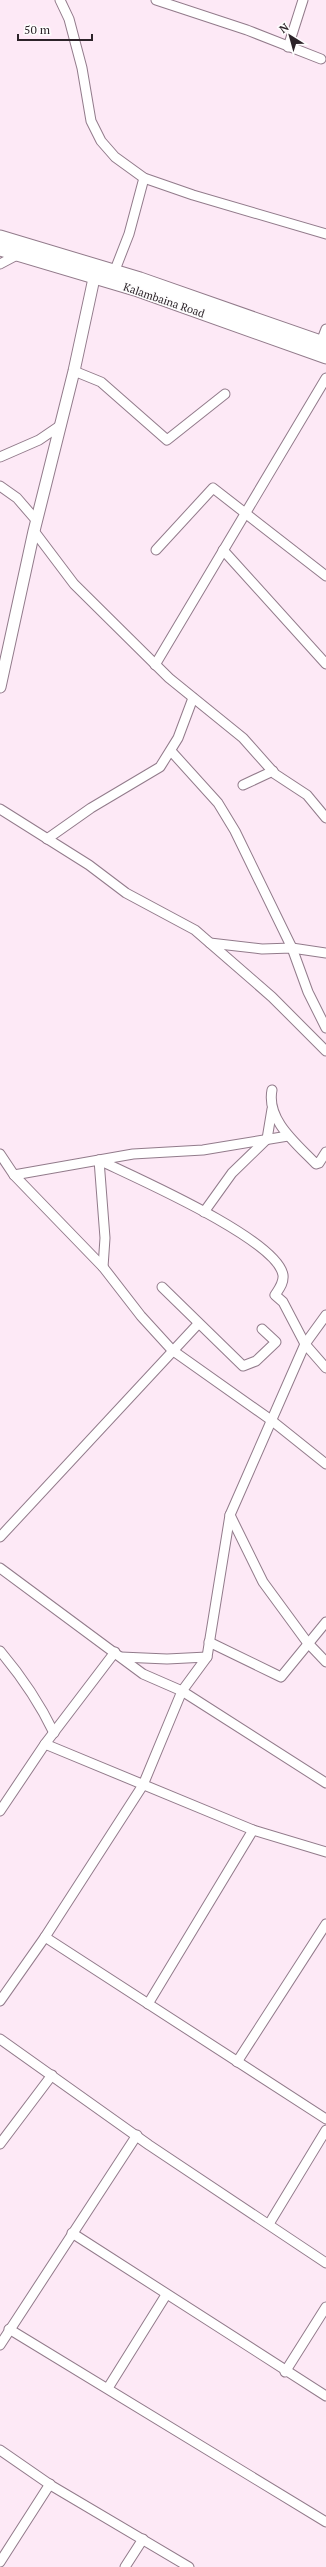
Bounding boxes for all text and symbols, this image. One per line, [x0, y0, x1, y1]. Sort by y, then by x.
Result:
scale bar [18, 16, 92, 42]
north arrow [270, 16, 310, 56]
text: N [276, 20, 292, 36]
text: 50 m [24, 22, 51, 37]
street label: Kalambaina Road [121, 280, 207, 320]

